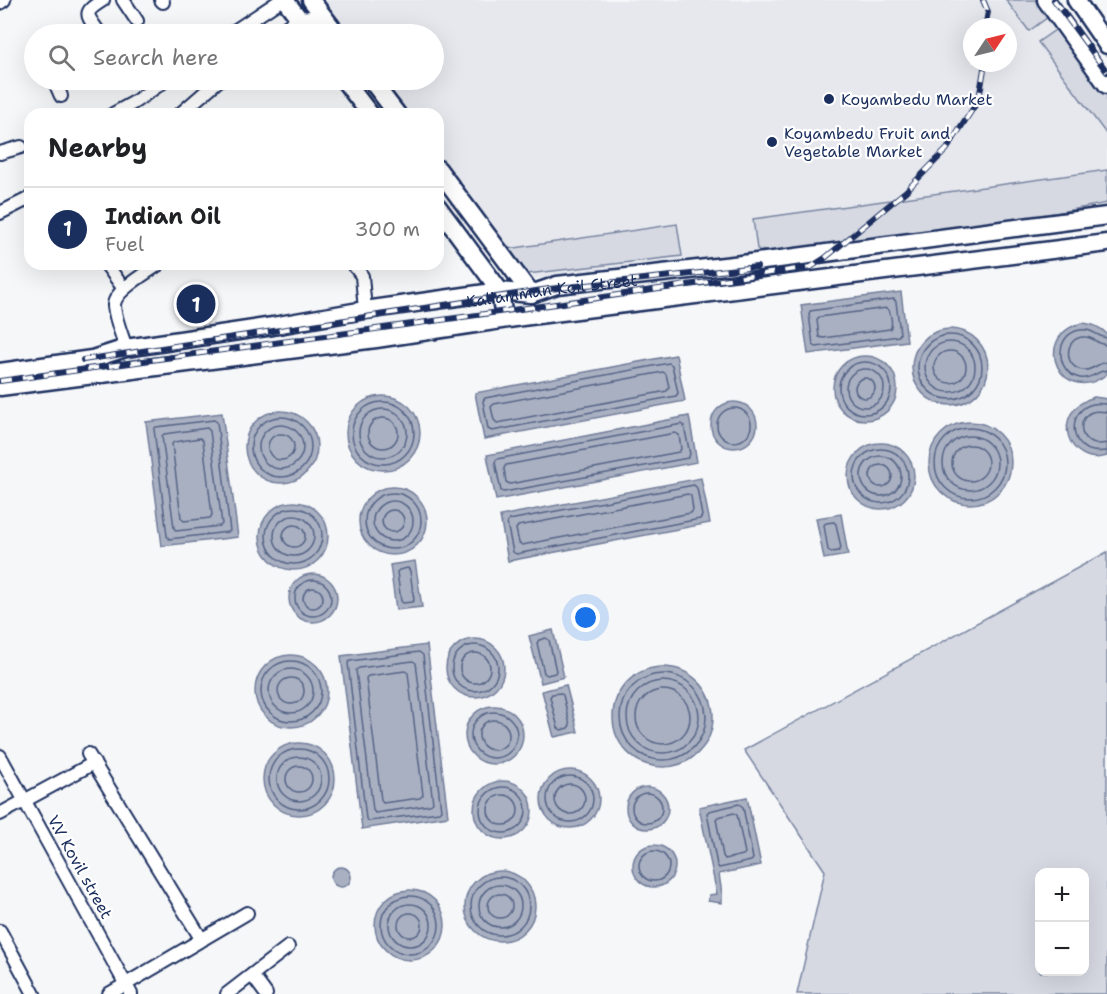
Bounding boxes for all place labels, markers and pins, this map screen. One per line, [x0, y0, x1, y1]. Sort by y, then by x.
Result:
place label: Koyambedu Market [841, 89, 992, 110]
marker: Koyambedu Market [822, 92, 836, 106]
place label: Koyambedu Fruit and Vegetable Market [784, 123, 950, 162]
marker: Koyambedu Fruit and Vegetable Market [765, 135, 779, 149]
pin: 1 [176, 282, 216, 326]

